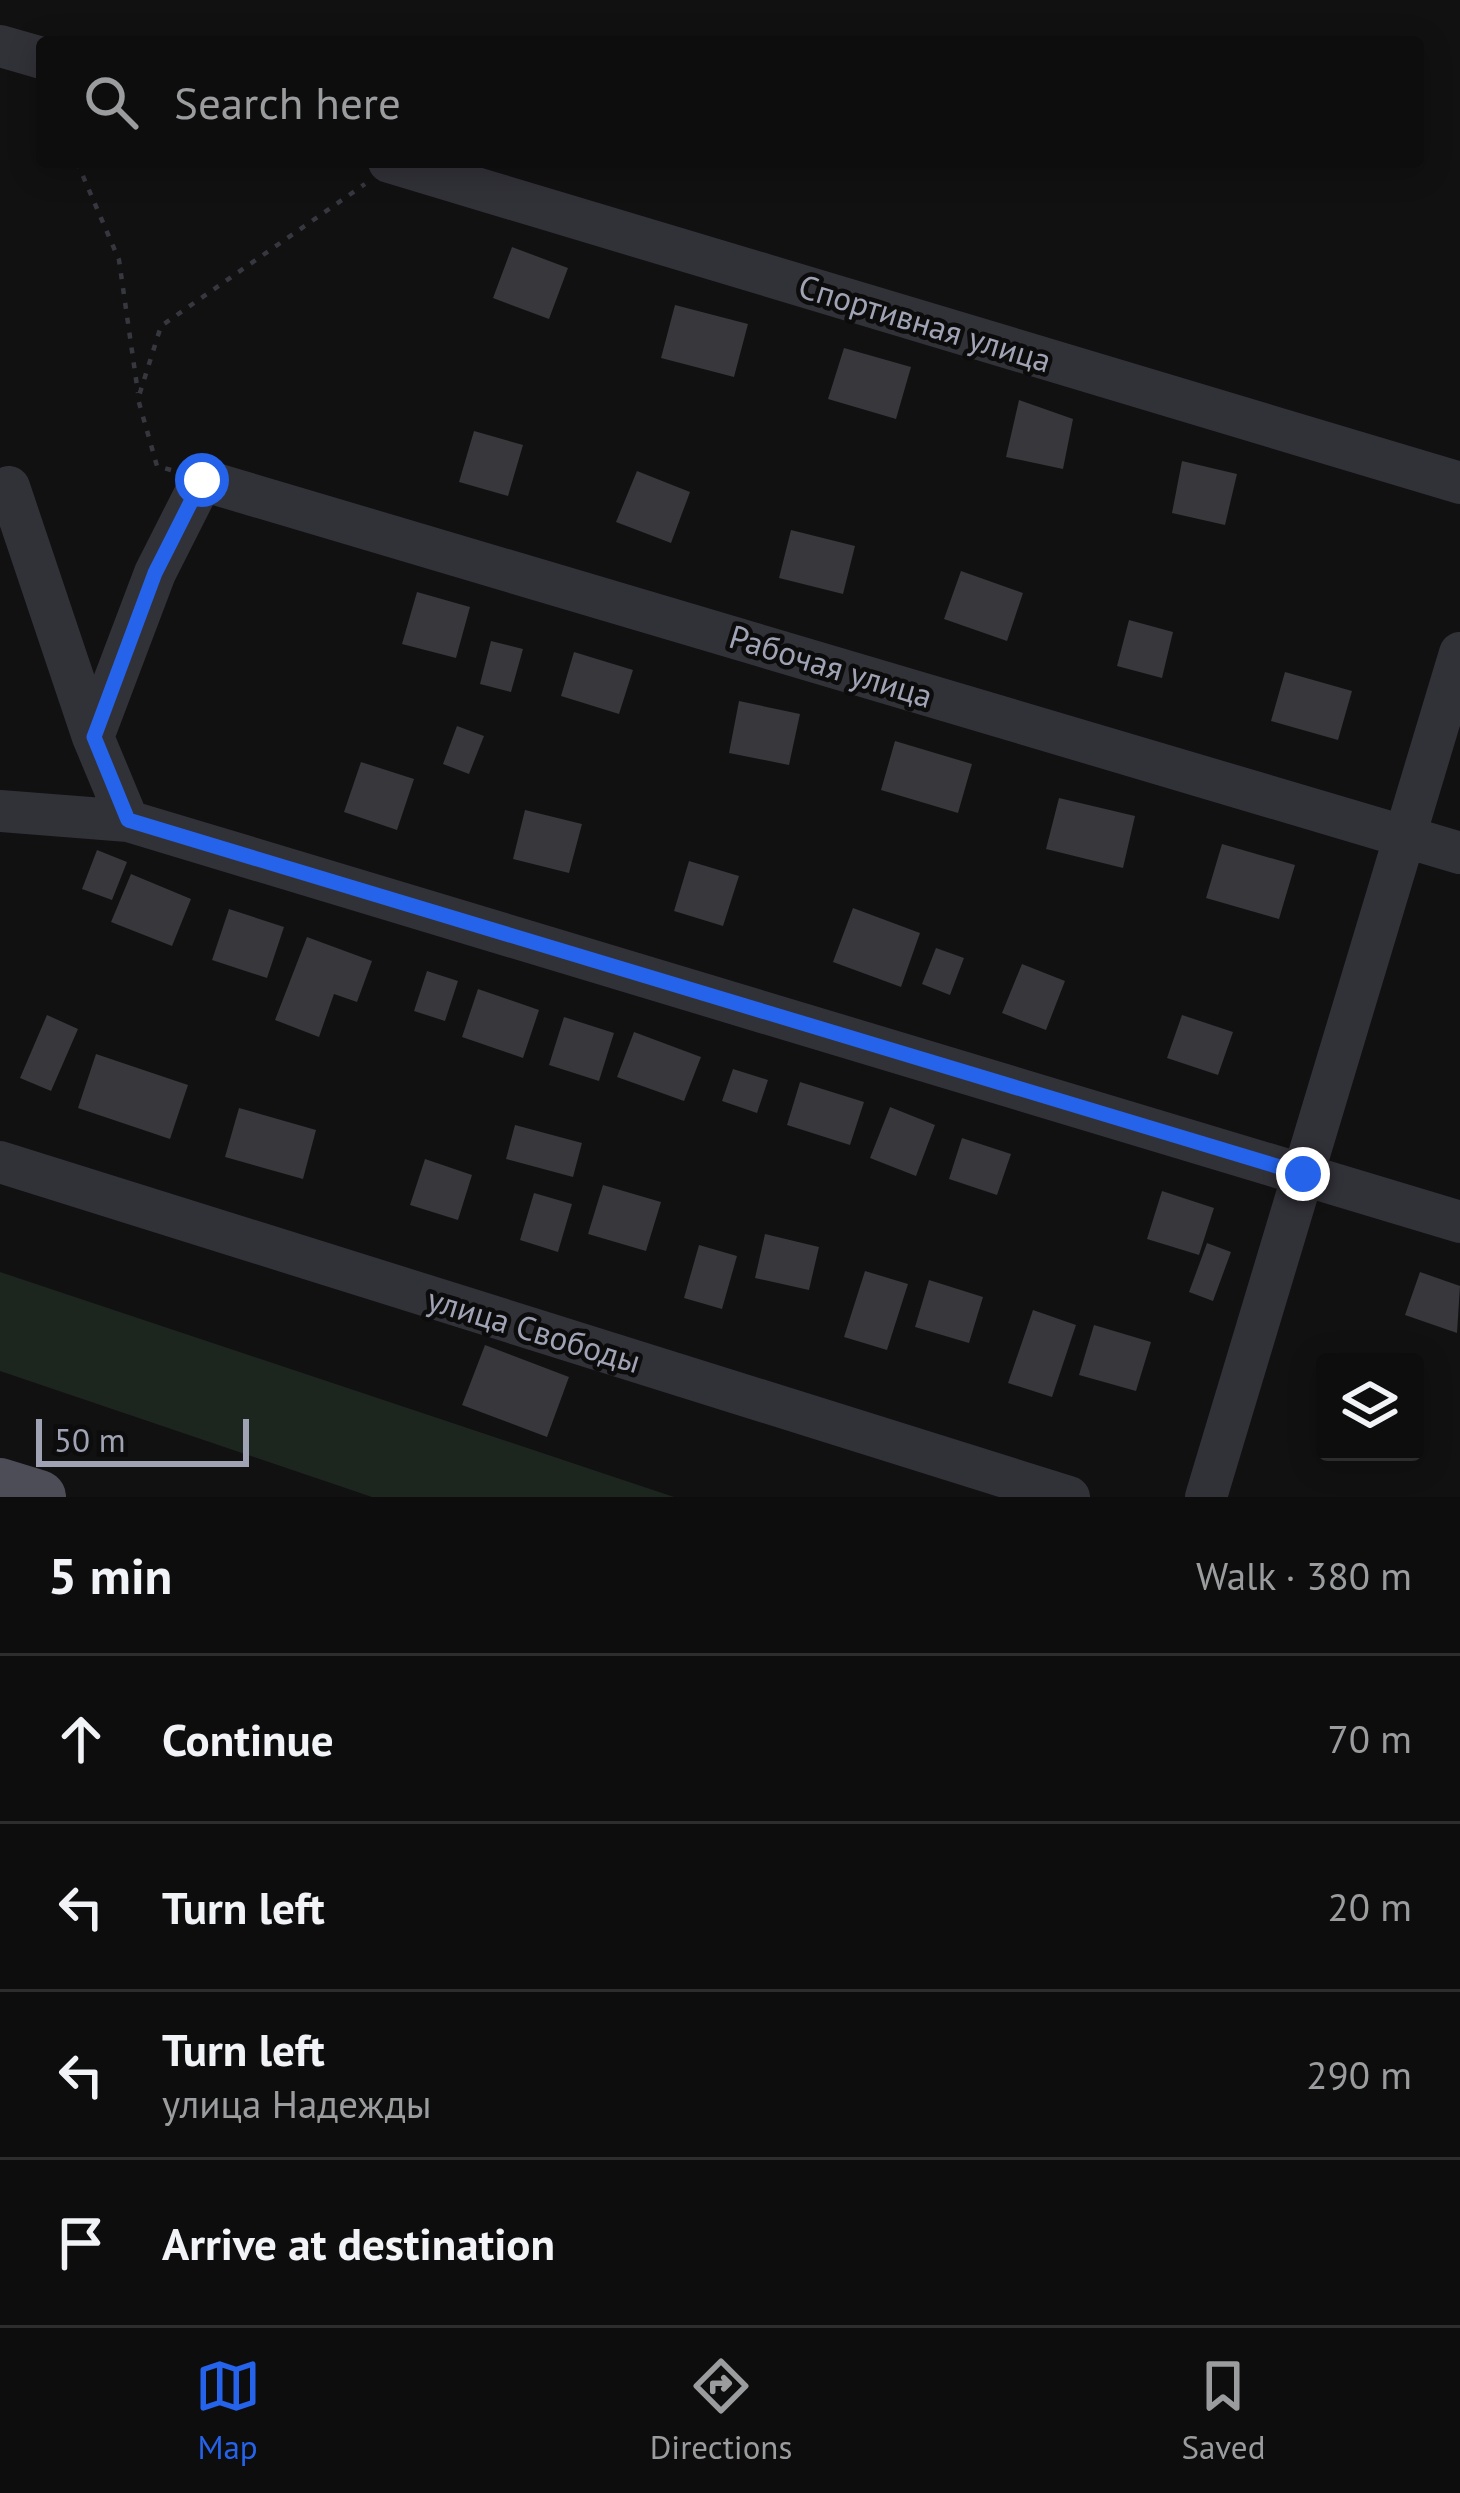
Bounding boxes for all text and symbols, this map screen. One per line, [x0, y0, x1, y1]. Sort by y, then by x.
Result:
search box [36, 36, 1424, 168]
icon: search [78, 69, 144, 135]
text: Search here [174, 73, 401, 131]
street label: Спортивная улица [794, 264, 1057, 381]
route start [175, 453, 229, 507]
street label: Рабочая улица [724, 614, 938, 717]
route end [1276, 1147, 1330, 1201]
street label: улица Свободы [422, 1277, 646, 1382]
map controls [1316, 1353, 1424, 1461]
button: layers [1316, 1353, 1424, 1461]
scale bar [36, 1413, 249, 1466]
text: 50 m [54, 1418, 126, 1461]
text: 5 min [48, 1542, 172, 1608]
text: Walk · 380 m [1196, 1550, 1412, 1601]
icon: ahead [48, 1706, 114, 1772]
text: Continue [162, 1710, 334, 1768]
text: 70 m [1327, 1713, 1412, 1764]
icon: left [48, 1874, 114, 1940]
text: Turn left [162, 1878, 325, 1936]
text: 20 m [1327, 1881, 1412, 1932]
text: Turn left [162, 2020, 325, 2078]
icon: left [48, 2042, 114, 2108]
text: 290 m [1306, 2049, 1412, 2100]
text: улица Надежды [162, 2078, 432, 2129]
icon: arrive [48, 2210, 114, 2276]
text: Arrive at destination [162, 2214, 555, 2272]
tab: Map [195, 2353, 261, 2468]
tab: Directions [650, 2353, 792, 2468]
tab: Saved [1181, 2353, 1265, 2468]

